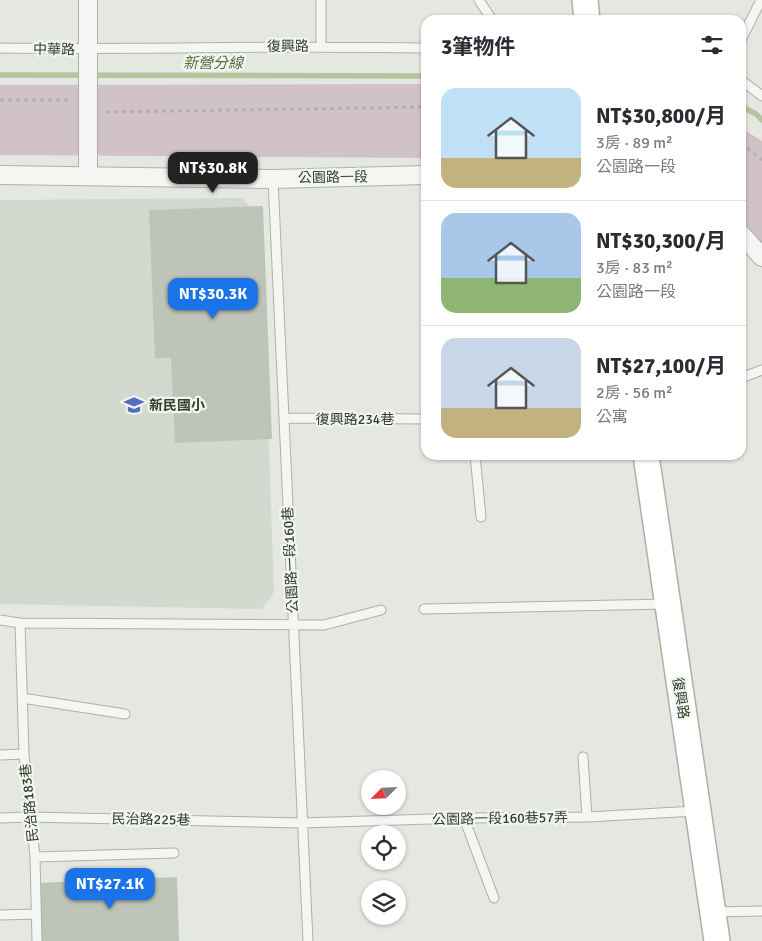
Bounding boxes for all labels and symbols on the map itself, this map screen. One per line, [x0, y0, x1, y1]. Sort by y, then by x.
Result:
street label: 復興路 [267, 38, 309, 55]
street label: 中華路 [33, 41, 75, 58]
water label: 新營分線 [183, 54, 245, 72]
pin: NT$30.8K [161, 152, 265, 194]
street label: 公園路一段 [298, 168, 368, 187]
pin: NT$30.3K [161, 278, 265, 320]
school or university icon: 新民國小 [123, 394, 145, 416]
place label: 新民國小 [149, 397, 205, 414]
street label: 復興路234巷 [316, 411, 394, 428]
street label: 公園路一段160巷 [279, 506, 302, 614]
street label: 復興路 [669, 676, 692, 720]
street label: 民治路183巷 [17, 763, 42, 843]
north arrow [361, 770, 406, 815]
street label: 公園路一段160巷57弄 [432, 809, 568, 828]
street label: 民治路225巷 [112, 810, 190, 829]
pin: NT$27.1K [58, 868, 162, 910]

